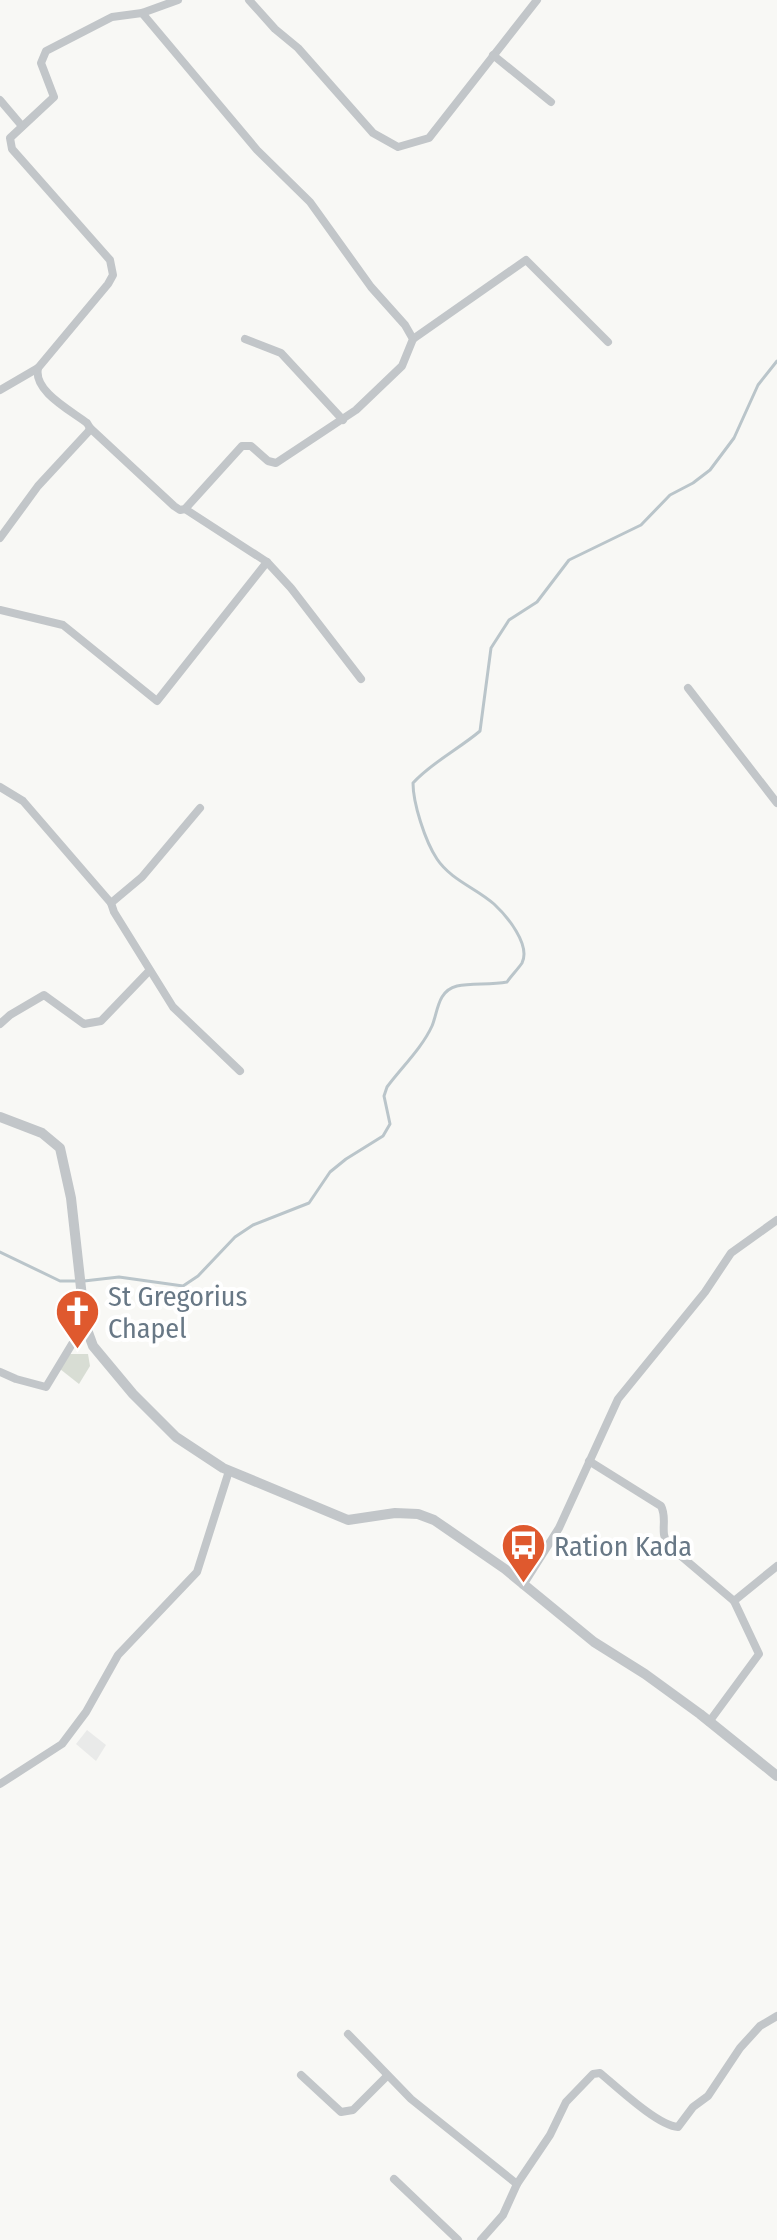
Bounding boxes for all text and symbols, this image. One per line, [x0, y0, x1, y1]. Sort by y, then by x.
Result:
place label: St Gregorius Chapel [108, 1280, 247, 1345]
church icon: St Gregorius Chapel [53, 1288, 101, 1351]
bus stop icon: Ration Kada [499, 1522, 547, 1585]
place label: Ration Kada [554, 1530, 692, 1563]

